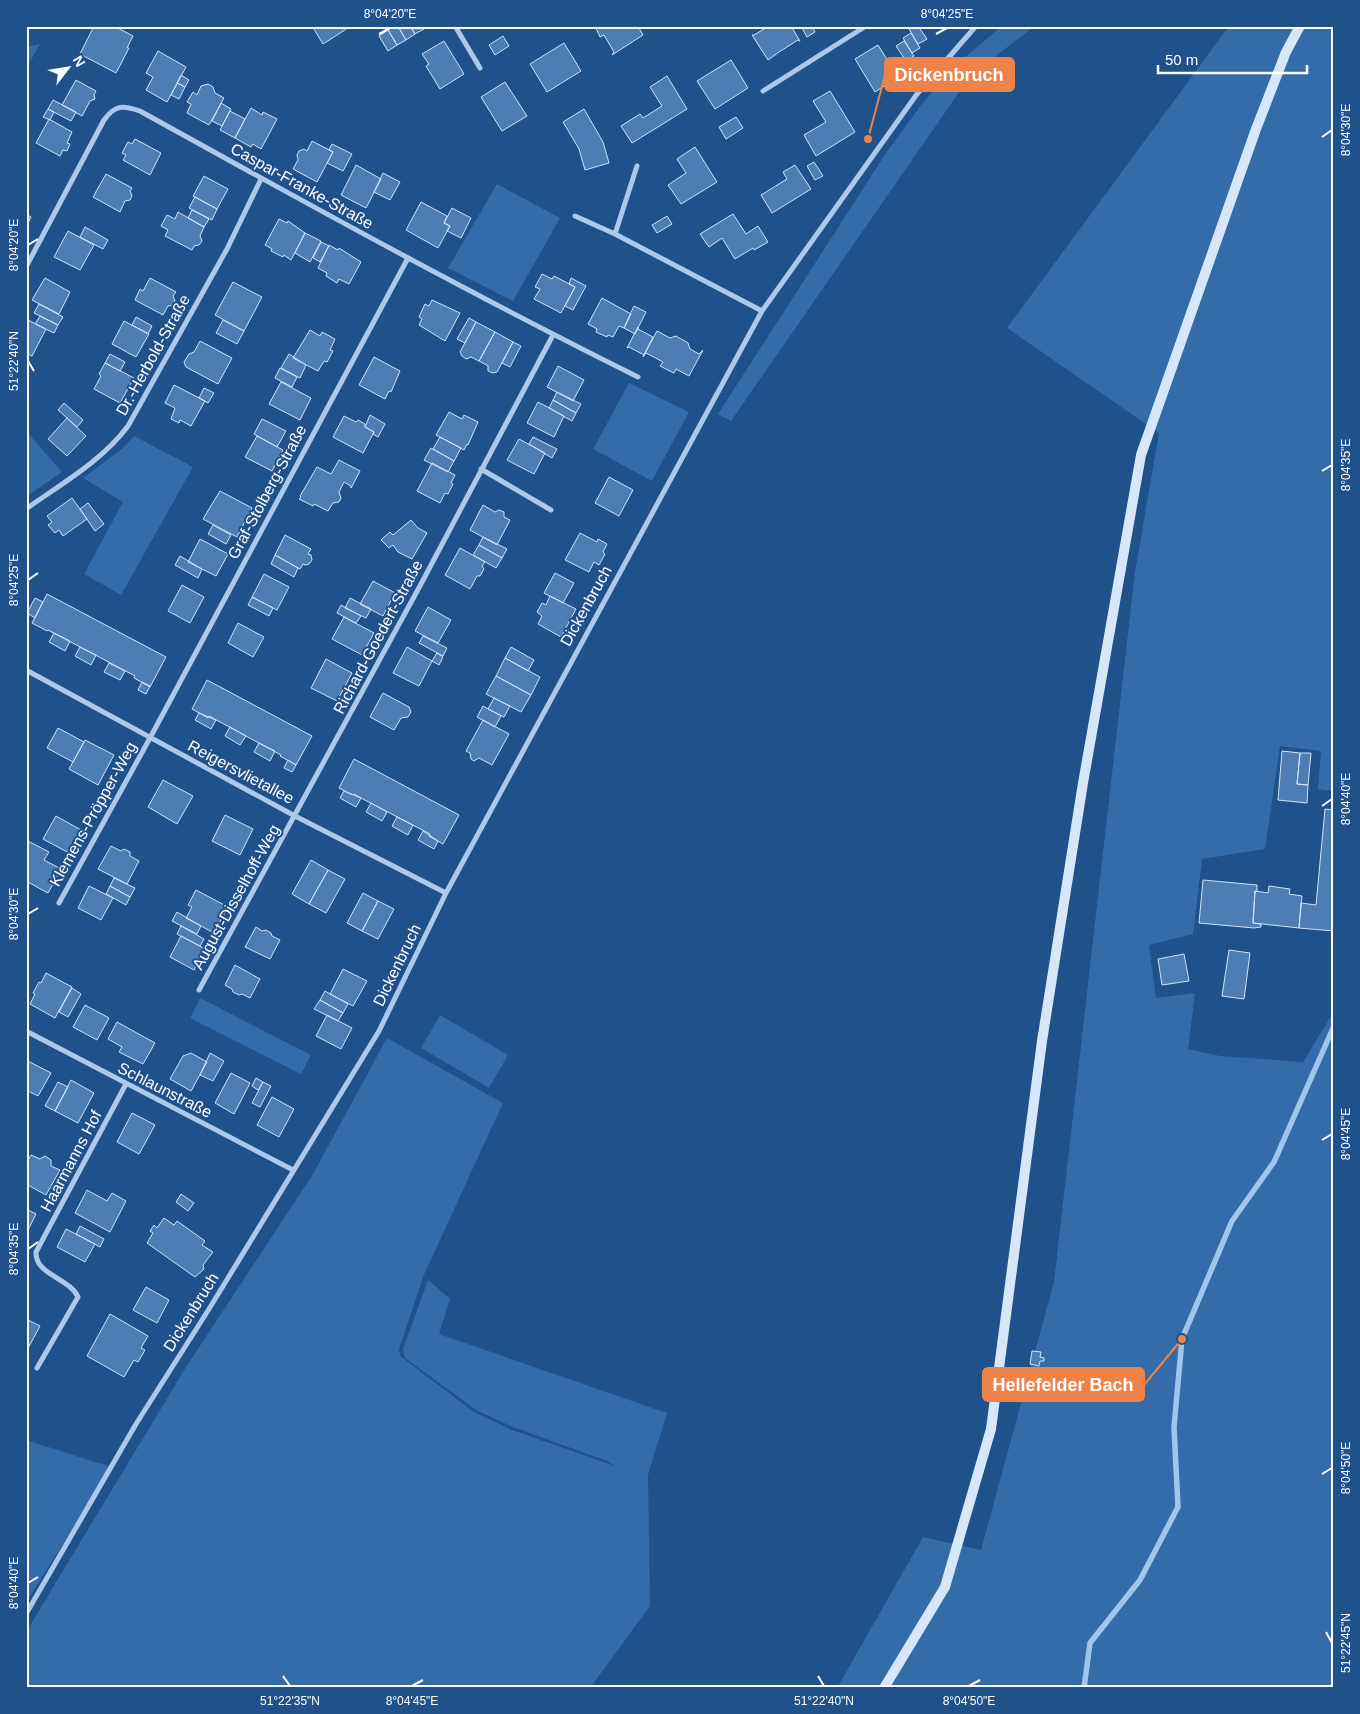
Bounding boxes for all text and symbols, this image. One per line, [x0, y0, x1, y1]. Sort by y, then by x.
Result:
text: 8°04'20"E [364, 7, 416, 21]
text: 8°04'25"E [921, 7, 973, 21]
north arrow [42, 42, 92, 92]
scale bar [1158, 42, 1306, 74]
text: 50 m [1165, 51, 1198, 68]
text: N [70, 53, 89, 70]
callout: Dickenbruch [885, 58, 1014, 91]
text: Dickenbruch [894, 65, 1004, 85]
text: 8°04'30"E [1339, 104, 1353, 156]
street label: Caspar-Franke-Straße [228, 140, 376, 232]
text: 8°04'20"E [7, 219, 21, 271]
street label: Dr.-Herbold-Straße [113, 292, 193, 418]
text: 51°22'40"N [7, 331, 21, 391]
street label: Graf-Stolberg-Straße [224, 422, 310, 562]
text: 8°04'35"E [1339, 439, 1353, 491]
text: 8°04'25"E [7, 554, 21, 606]
street label: Richard-Goedert-Straße [330, 557, 426, 717]
street label: Dickenbruch [557, 563, 615, 649]
street label: Reigersvlietallee [185, 737, 297, 807]
street label: Klemens-Pröpper-Weg [46, 739, 140, 889]
text: 8°04'40"E [1339, 773, 1353, 825]
street label: August-Disselhoff-Weg [189, 822, 283, 972]
text: 8°04'30"E [7, 888, 21, 940]
street label: Dickenbruch [370, 921, 424, 1009]
street label: Schlaunstraße [115, 1059, 215, 1121]
street label: Haarmanns Hof [37, 1107, 105, 1214]
text: 8°04'45"E [1339, 1108, 1353, 1160]
text: 8°04'35"E [7, 1223, 21, 1275]
street label: Dickenbruch [160, 1270, 222, 1354]
callout: Hellefelder Bach [983, 1368, 1144, 1401]
text: Hellefelder Bach [992, 1375, 1134, 1395]
text: 8°04'50"E [1339, 1442, 1353, 1494]
text: 8°04'40"E [7, 1557, 21, 1609]
text: 51°22'45"N [1339, 1613, 1353, 1673]
text: 51°22'35"N [260, 1694, 320, 1708]
text: 8°04'45"E [386, 1694, 438, 1708]
text: 51°22'40"N [794, 1694, 854, 1708]
text: 8°04'50"E [943, 1694, 995, 1708]

